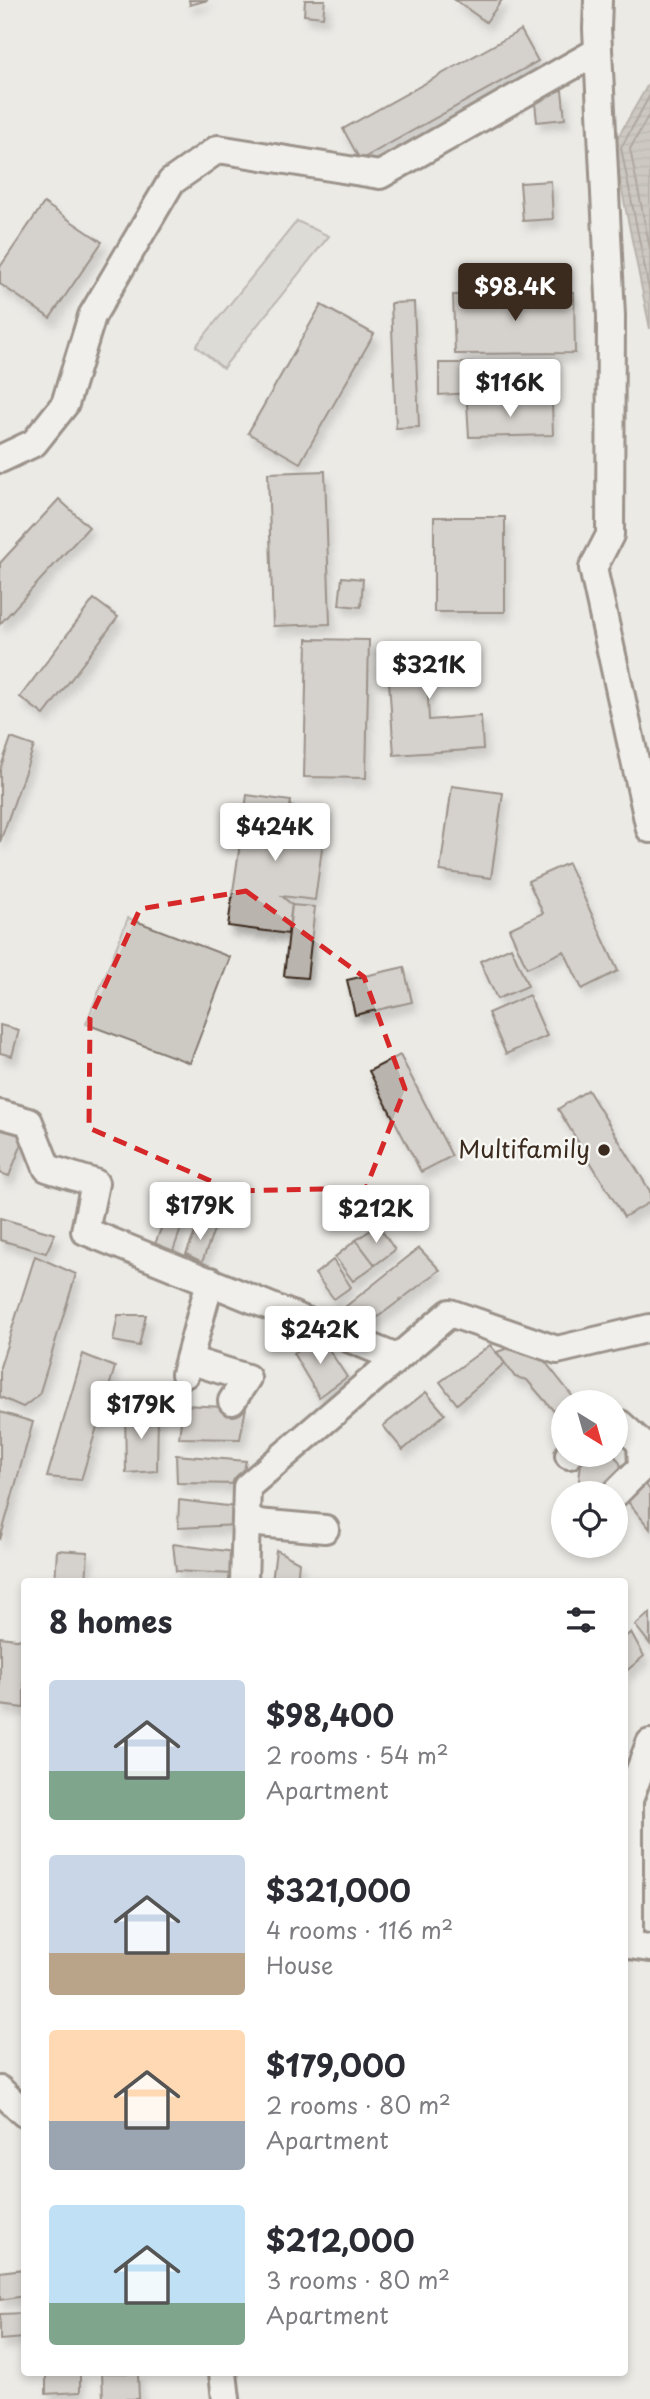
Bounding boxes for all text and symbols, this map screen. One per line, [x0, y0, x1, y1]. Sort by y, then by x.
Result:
pin: $98.4K [458, 264, 572, 323]
text: $98.4K [474, 268, 556, 303]
pin: $116K [461, 360, 559, 419]
text: $116K [476, 364, 544, 399]
pin: $321K [380, 642, 478, 701]
text: $321K [392, 646, 466, 681]
pin: $424K [226, 804, 324, 863]
text: $424K [236, 808, 314, 843]
place label: Multifamily [458, 1130, 590, 1166]
marker: Multifamily [596, 1142, 612, 1158]
pin: $179K [151, 1182, 249, 1242]
pin: $212K [327, 1186, 425, 1245]
text: $179K [166, 1187, 234, 1222]
text: $212K [338, 1190, 414, 1225]
pin: $242K [271, 1306, 369, 1366]
text: $242K [281, 1311, 359, 1346]
pin: $179K [92, 1382, 190, 1441]
text: $179K [107, 1386, 175, 1421]
north arrow [551, 1390, 628, 1466]
map controls [551, 1390, 628, 1558]
button: locate [551, 1481, 628, 1558]
text: 8 homes [49, 1598, 172, 1643]
icon: filters [562, 1601, 600, 1639]
text: $98,400 [266, 1692, 394, 1737]
icon: home [105, 1708, 189, 1792]
text: 2 rooms · 54 m² [266, 1737, 449, 1772]
text: Apartment [266, 1772, 389, 1807]
text: $321,000 [266, 1867, 411, 1912]
icon: home [105, 1883, 189, 1967]
text: 4 rooms · 116 m² [266, 1912, 453, 1947]
text: House [266, 1947, 333, 1982]
text: $179,000 [266, 2042, 406, 2087]
icon: home [105, 2058, 189, 2142]
text: 2 rooms · 80 m² [266, 2087, 451, 2122]
text: Apartment [266, 2122, 389, 2157]
text: $212,000 [266, 2217, 415, 2262]
icon: home [105, 2233, 189, 2317]
text: 3 rooms · 80 m² [266, 2262, 450, 2297]
text: Apartment [266, 2297, 389, 2332]

